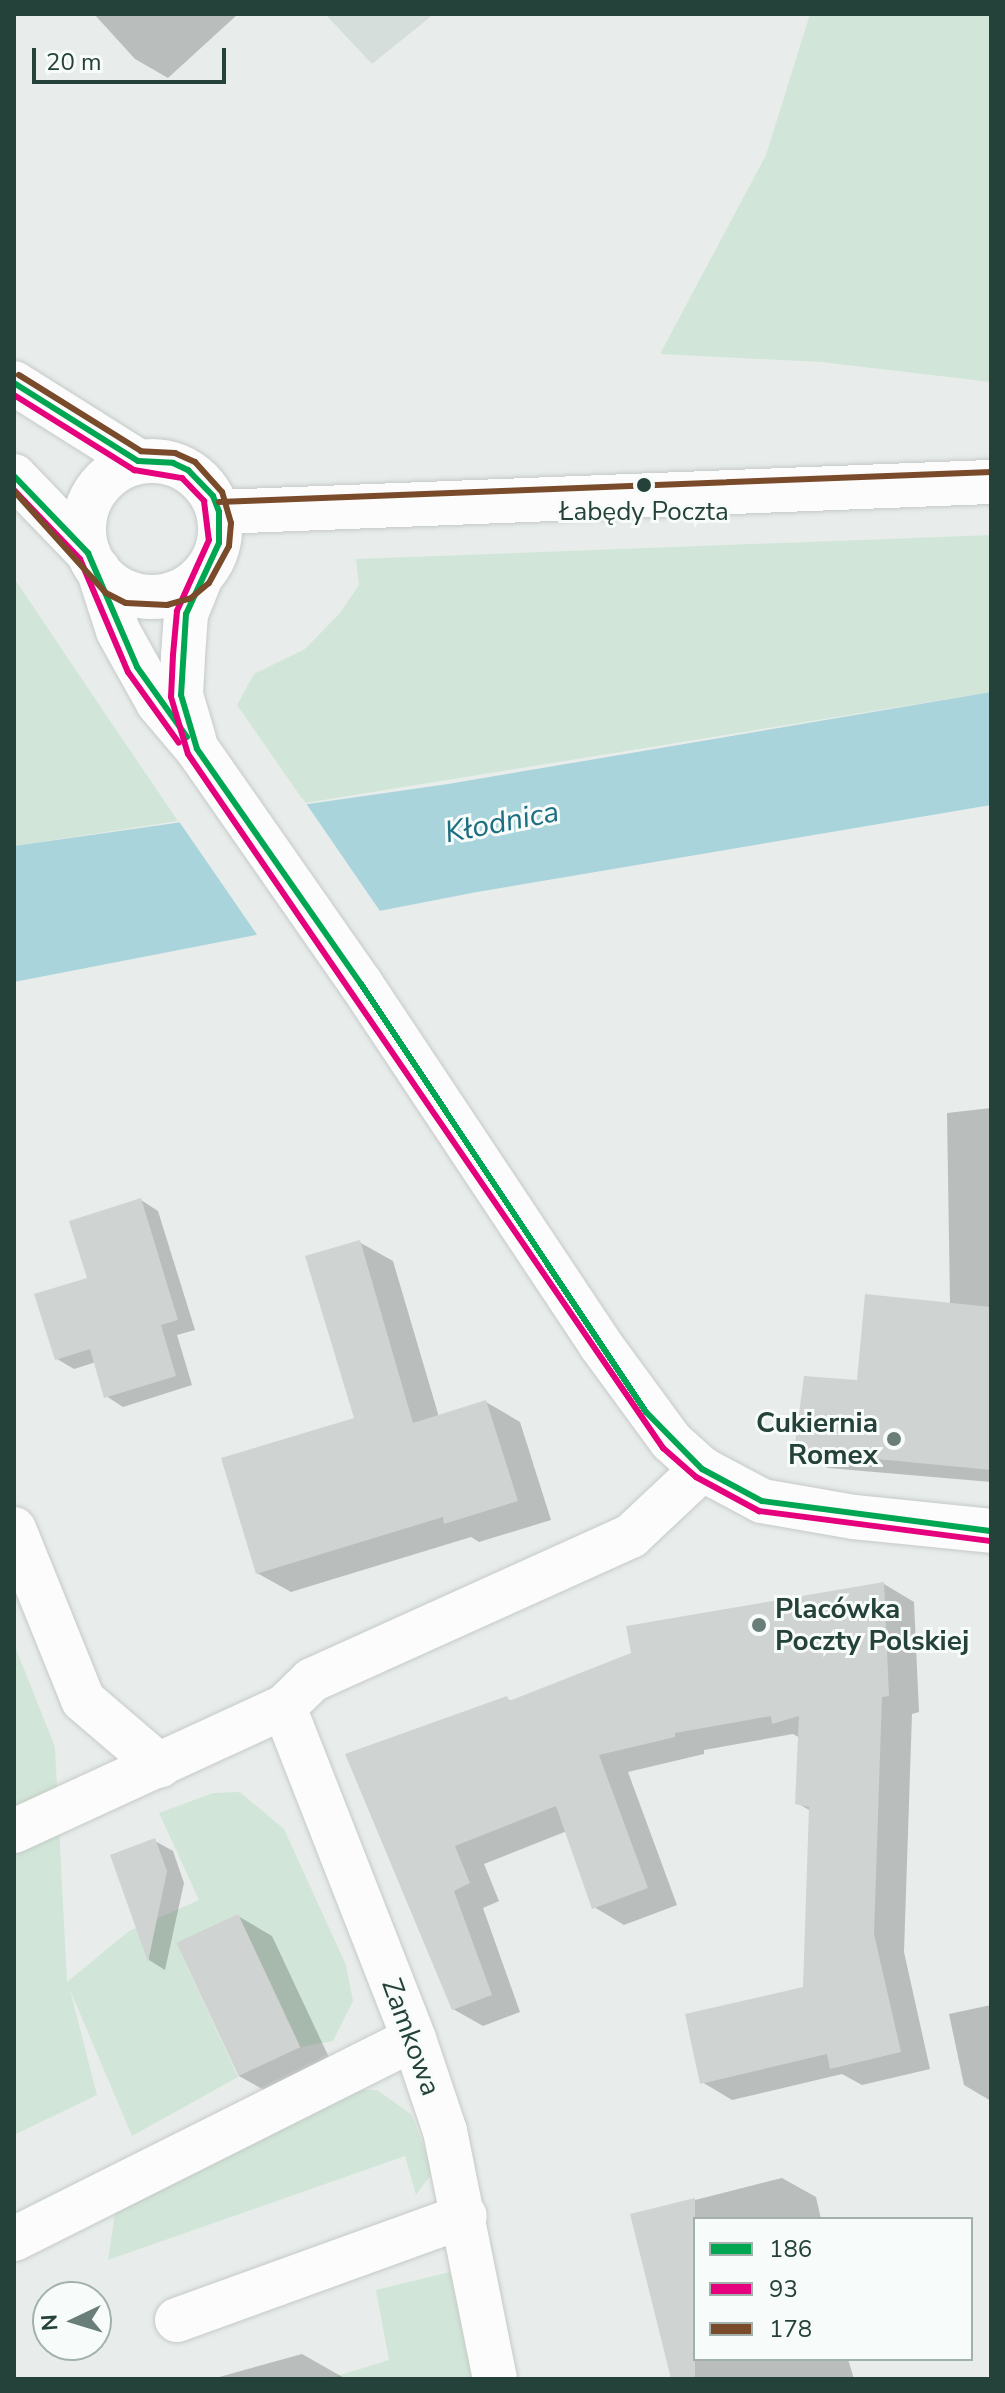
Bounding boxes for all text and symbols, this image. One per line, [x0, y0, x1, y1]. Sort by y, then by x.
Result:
scale bar [36, 32, 230, 82]
text: 20 m [46, 46, 102, 78]
marker: Łabędy Poczta [636, 477, 652, 493]
place label: Łabędy Poczta [559, 496, 729, 528]
water label: Kłodnica [442, 794, 562, 852]
place label: Cukiernia Romex [756, 1406, 878, 1472]
marker: Cukiernia Romex [885, 1430, 903, 1448]
place label: Placówka Poczty Polskiej [775, 1592, 969, 1658]
marker: Placówka Poczty Polskiej [750, 1616, 768, 1634]
street label: Zamkowa [374, 1974, 448, 2100]
legend [693, 2217, 973, 2361]
text: 186 [769, 2233, 812, 2265]
text: 93 [769, 2273, 798, 2305]
north arrow [32, 2281, 112, 2361]
text: N [35, 2313, 66, 2332]
text: 178 [769, 2313, 812, 2345]

